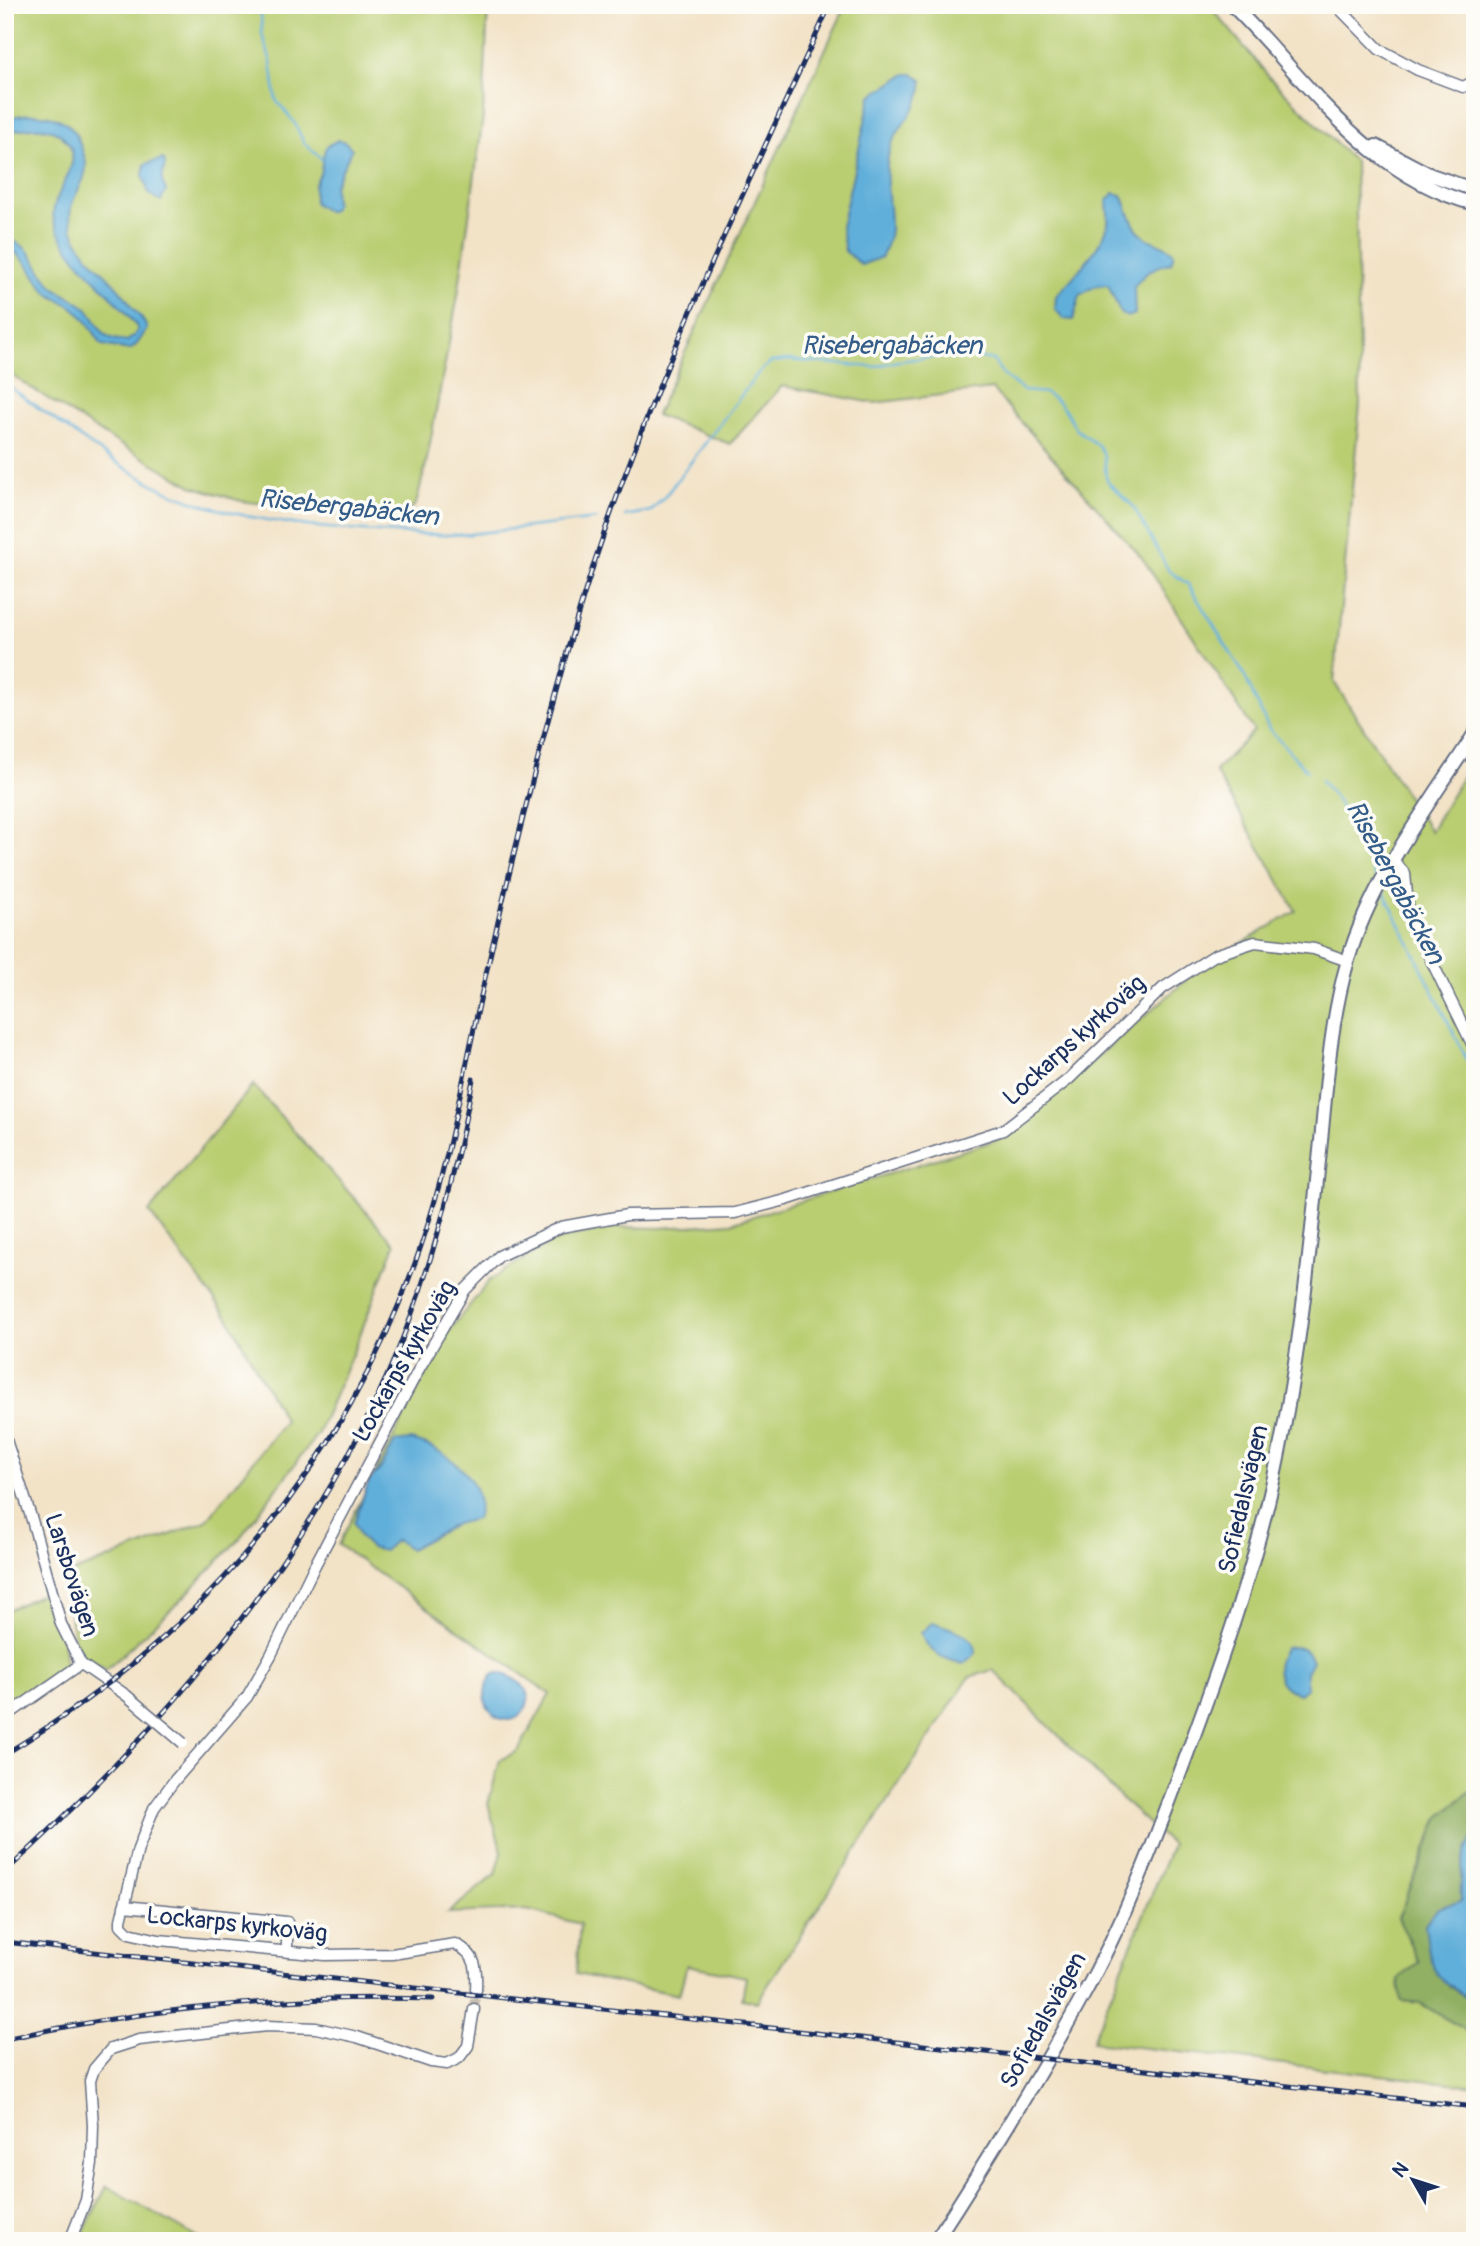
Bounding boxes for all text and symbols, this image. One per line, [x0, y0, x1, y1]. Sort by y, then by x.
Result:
water label: Risebergabäcken [802, 330, 983, 362]
water label: Risebergabäcken [258, 483, 442, 533]
water label: Risebergabäcken [1339, 795, 1452, 971]
street label: Lockarps kyrkoväg [997, 969, 1152, 1112]
street label: Lockarps kyrkoväg [346, 1275, 462, 1447]
street label: Sofiedalsvägen [1212, 1422, 1275, 1576]
street label: Larsbovägen [38, 1510, 105, 1640]
street label: Lockarps kyrkoväg [145, 1901, 329, 1948]
street label: Sofiedalsvägen [994, 1947, 1093, 2093]
north arrow [1378, 2144, 1448, 2214]
text: N [1387, 2157, 1414, 2182]

